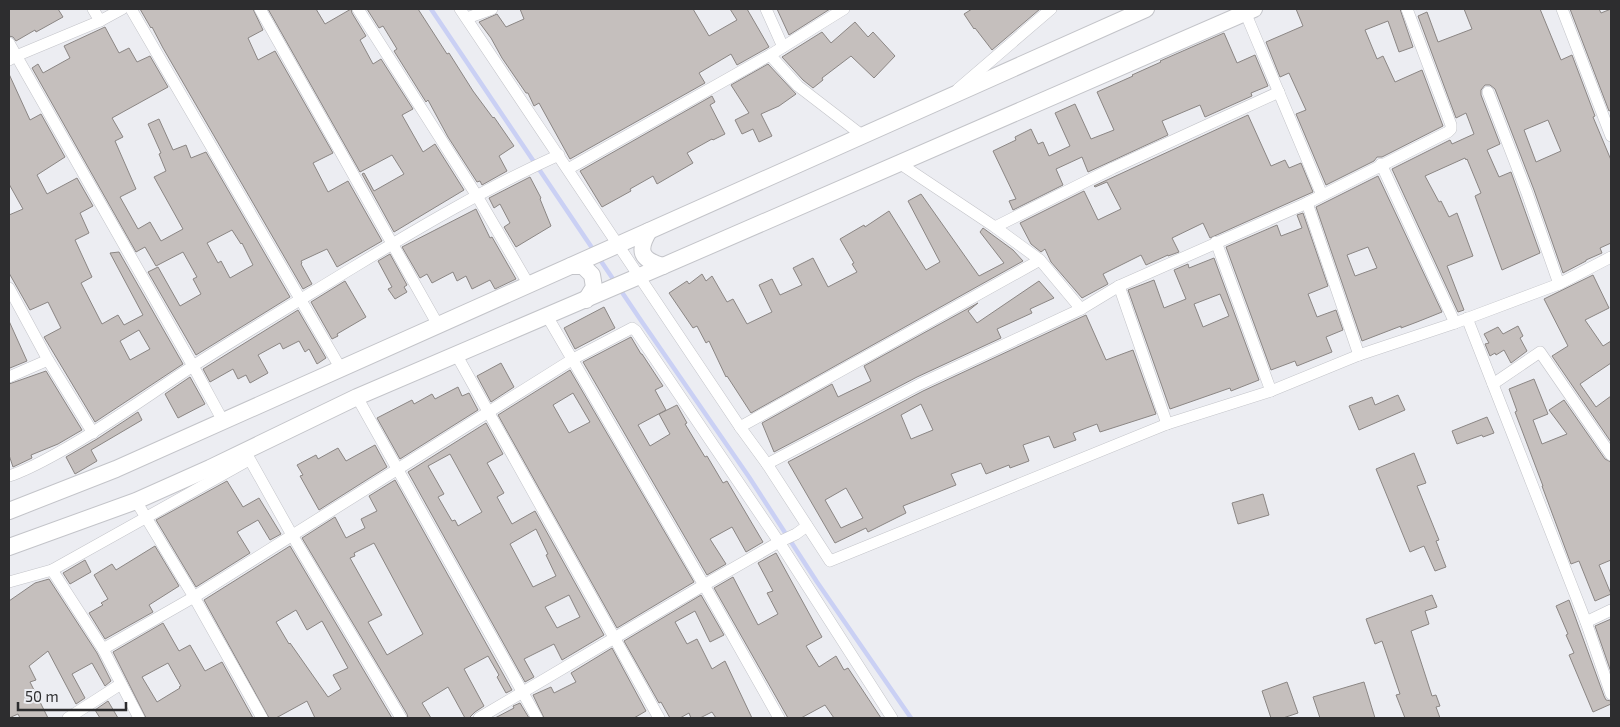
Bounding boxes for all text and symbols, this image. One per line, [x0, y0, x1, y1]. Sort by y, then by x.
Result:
scale bar [18, 680, 125, 712]
text: 50 m [25, 687, 59, 705]

